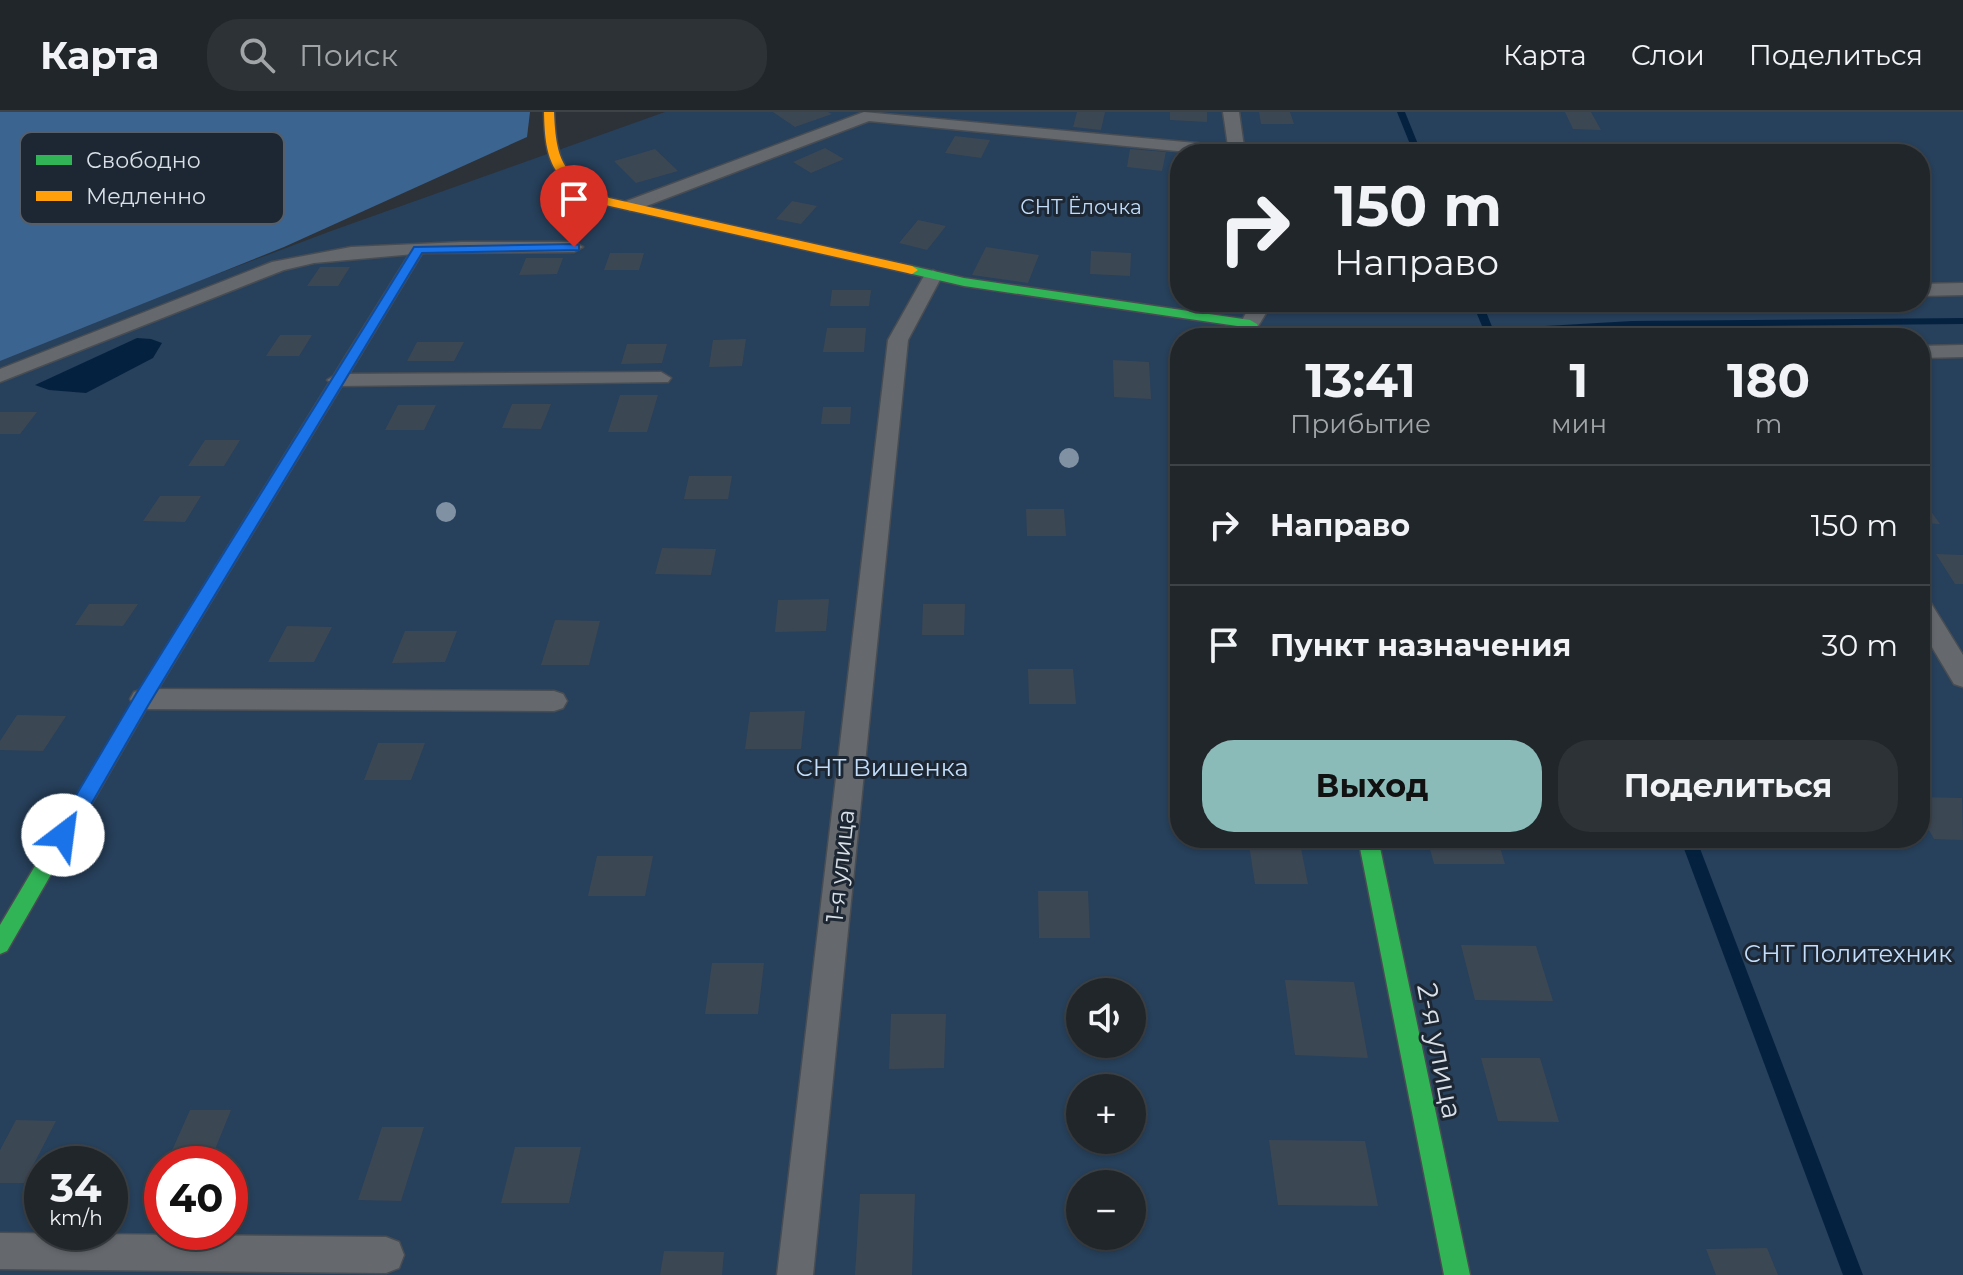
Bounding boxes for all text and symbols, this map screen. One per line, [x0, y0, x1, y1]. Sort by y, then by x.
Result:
search box [207, 19, 767, 91]
text: Карта [40, 32, 159, 79]
icon: search [235, 33, 279, 77]
text: Поиск [299, 37, 398, 74]
text: Карта [1503, 38, 1587, 72]
text: Слои [1631, 38, 1705, 72]
text: Поделиться [1749, 38, 1923, 72]
legend [20, 132, 284, 224]
text: Свободно [86, 147, 201, 174]
pin [540, 165, 608, 247]
text: 150 m [1334, 172, 1502, 240]
icon: right [1202, 176, 1306, 280]
icon: arrive [552, 177, 596, 221]
text: Медленно [86, 183, 206, 210]
park label: СНТ Ёлочка [1020, 195, 1142, 219]
text: Направо [1334, 240, 1499, 284]
text: 13:41 [1305, 351, 1416, 409]
text: 1 [1570, 351, 1588, 409]
text: 180 [1727, 351, 1810, 409]
text: Прибытие [1290, 408, 1431, 440]
text: мин [1551, 408, 1607, 440]
text: m [1755, 408, 1782, 440]
icon: right [1202, 503, 1246, 547]
text: Направо [1270, 507, 1410, 544]
text: 150 m [1811, 507, 1898, 544]
icon: arrive [1202, 623, 1246, 667]
text: Пункт назначения [1270, 627, 1571, 664]
text: 30 m [1822, 627, 1898, 664]
button: Выход [1202, 740, 1542, 832]
button: Поделиться [1558, 740, 1898, 832]
park label: СНТ Вишенка [796, 753, 968, 782]
position arrow [21, 793, 105, 877]
street label: 1-я улица [820, 808, 860, 924]
park label: СНТ Политехник [1744, 939, 1952, 968]
map controls [1066, 978, 1146, 1250]
button: sound [1066, 978, 1146, 1058]
street label: 2-я улица [1410, 980, 1470, 1122]
button: + [1066, 1074, 1146, 1154]
speed limit sign: 40 [144, 1146, 248, 1250]
text: 34 [50, 1163, 102, 1212]
button: − [1066, 1170, 1146, 1250]
text: km/h [49, 1206, 103, 1230]

